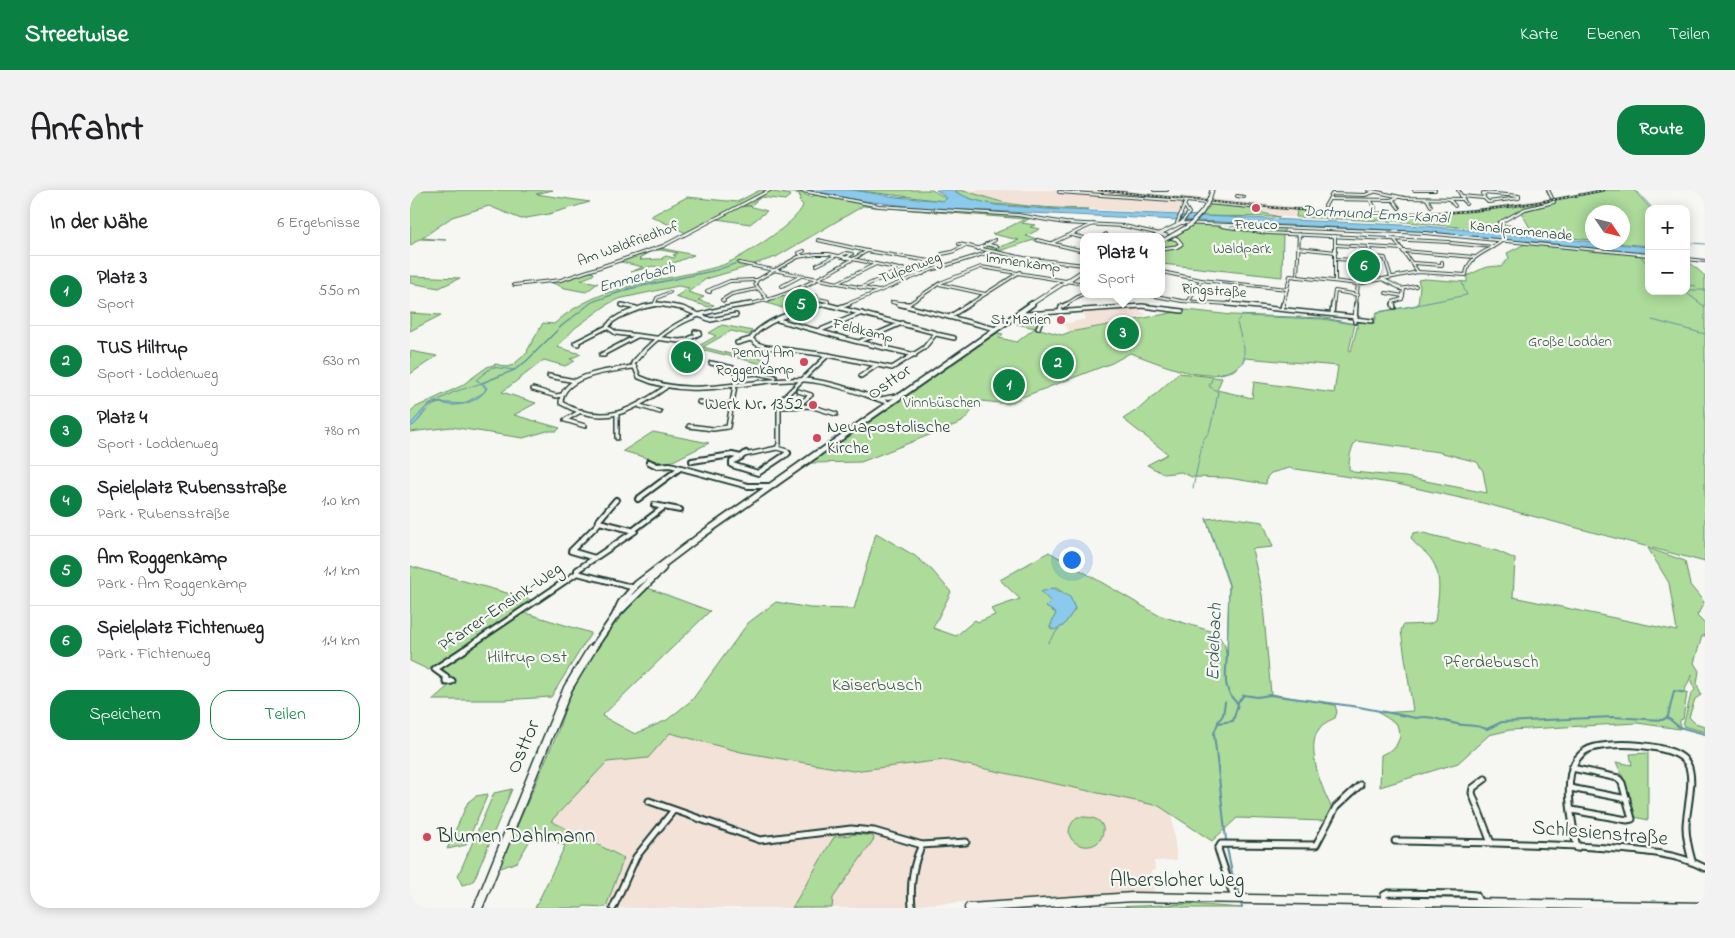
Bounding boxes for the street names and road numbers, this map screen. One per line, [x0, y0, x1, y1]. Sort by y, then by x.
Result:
street label: Am Waldfriedhof [574, 215, 682, 272]
street label: Kanalpromenade [1469, 215, 1574, 247]
street label: Tulpenweg [876, 246, 945, 291]
street label: Immenkamp [984, 247, 1062, 279]
street label: Ringstraße [1181, 278, 1248, 305]
street label: Feldkamp [829, 313, 896, 349]
street label: Osttor [863, 358, 917, 407]
street label: Pfarrer-Ensink-Weg [434, 557, 569, 660]
street label: Osttor [499, 715, 549, 779]
street label: Schlesienstraße [1531, 813, 1670, 855]
street label: Albersloher Weg [1110, 866, 1244, 898]

